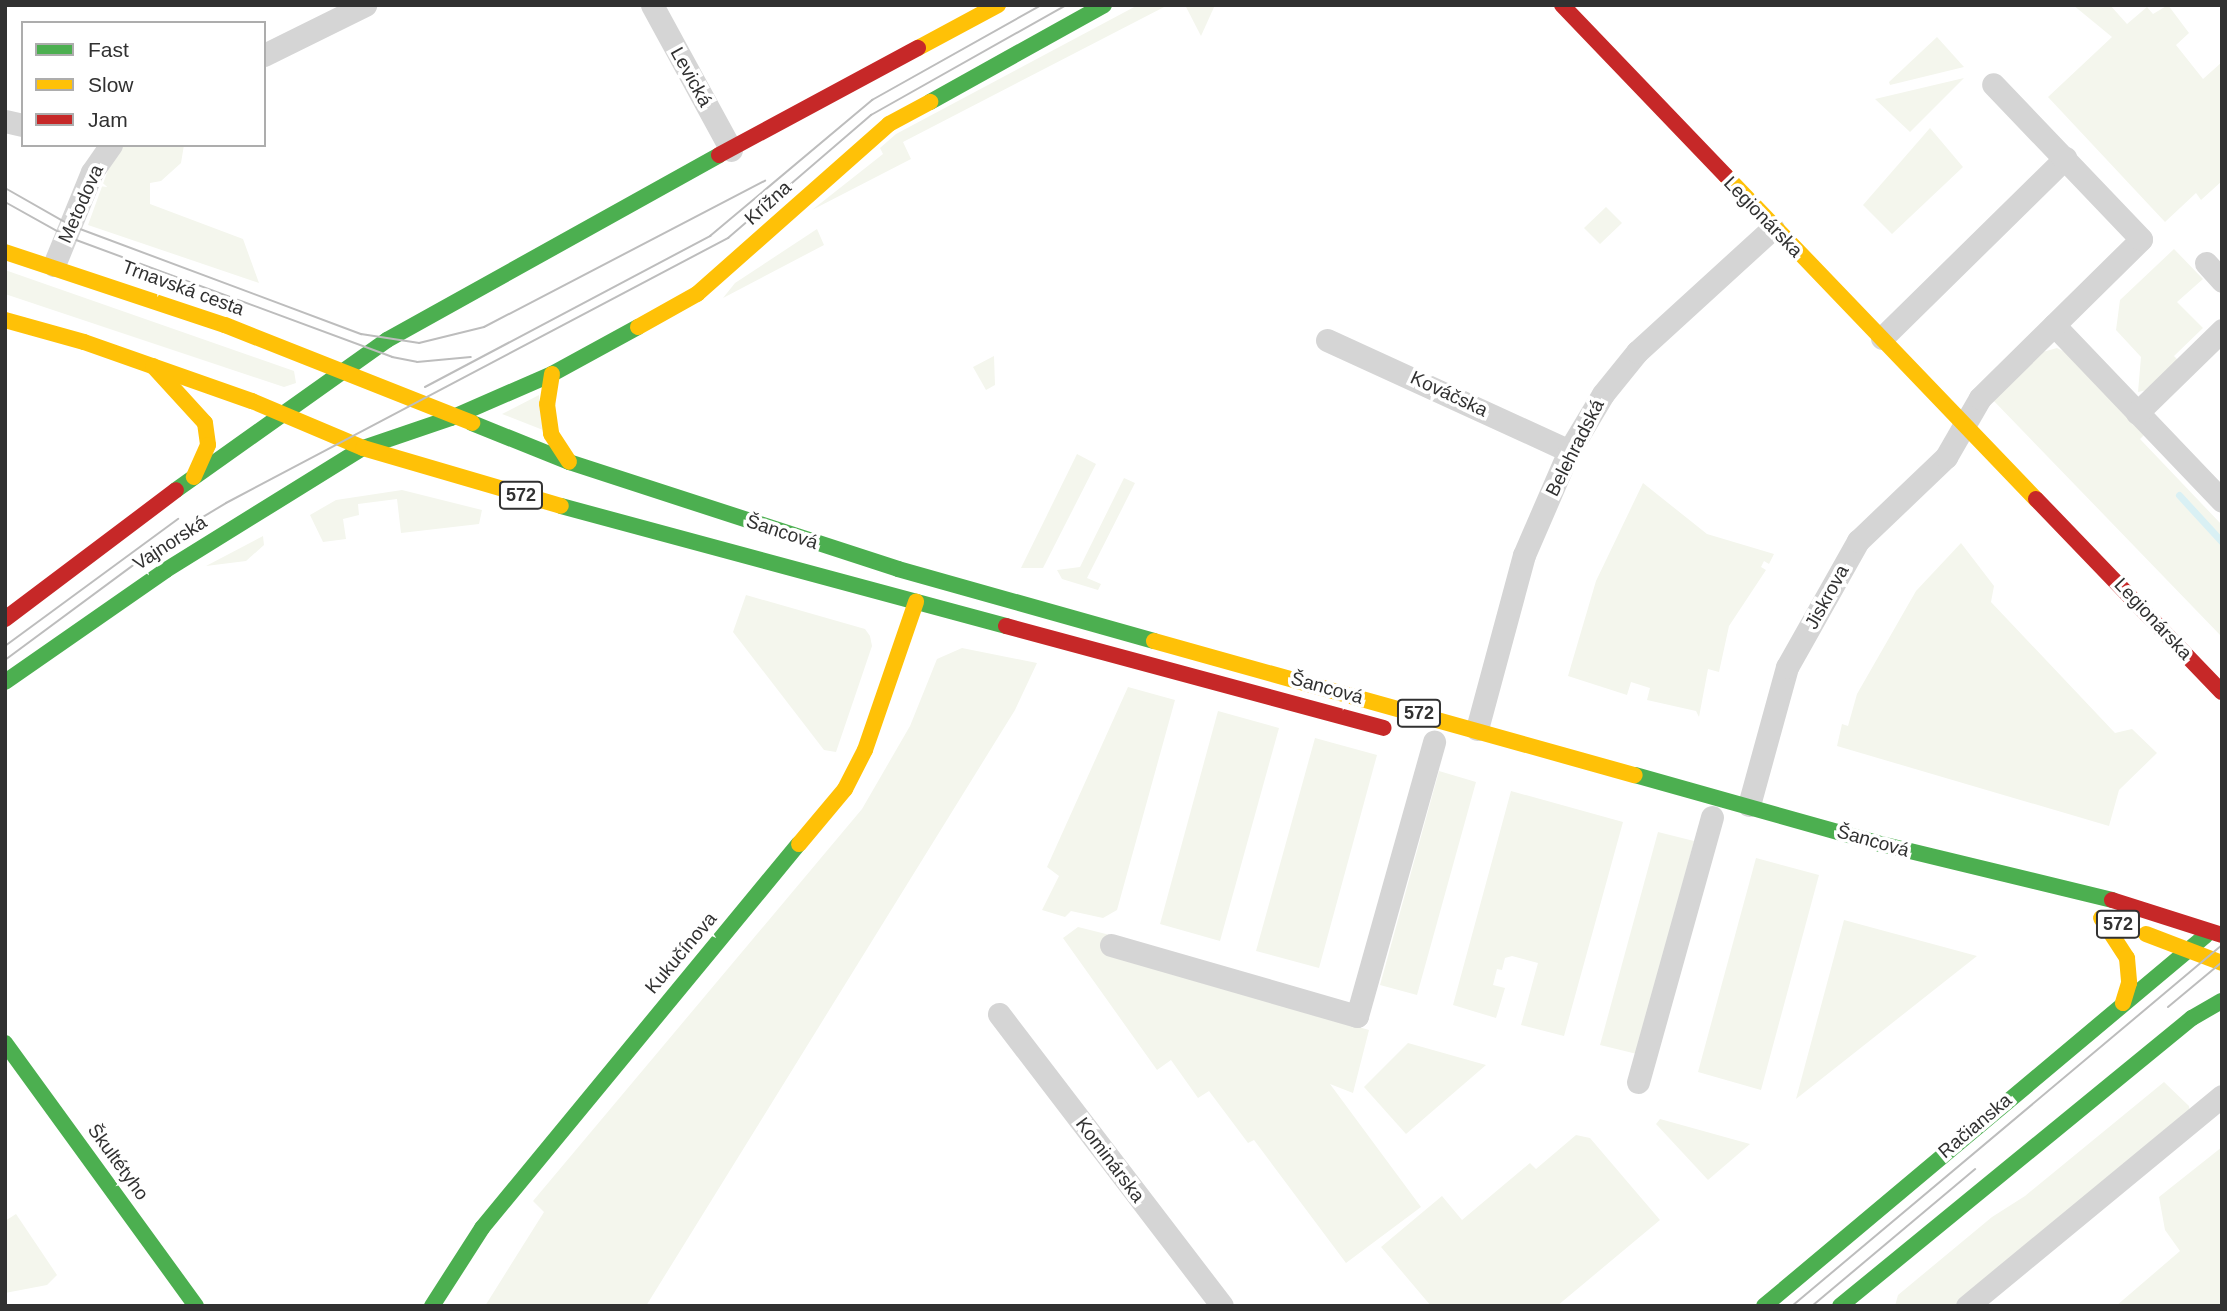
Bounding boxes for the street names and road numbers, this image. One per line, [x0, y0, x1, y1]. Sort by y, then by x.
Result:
street label: Levická [665, 43, 717, 111]
street label: Metodova [54, 161, 108, 247]
street label: Legionárska [1719, 172, 1807, 262]
street label: Krížna [740, 176, 796, 230]
street label: Trnavská cesta [119, 255, 247, 321]
street label: Kováčska [1407, 366, 1491, 422]
street label: Belehradská [1541, 396, 1609, 500]
road number: 572 [498, 480, 544, 509]
street label: Šancová [743, 510, 821, 554]
street label: Vajnorská [129, 511, 211, 575]
street label: Jiskrova [1800, 561, 1854, 633]
street label: Legionárska [2109, 573, 2197, 665]
street label: Šancová [1288, 667, 1366, 709]
road number: 572 [1396, 698, 1442, 728]
street label: Šancová [1834, 820, 1912, 862]
street label: Kukučínova [640, 908, 722, 998]
road number: 572 [2095, 909, 2141, 939]
street label: Račianska [1934, 1089, 2016, 1163]
street label: Kominárska [1071, 1113, 1149, 1207]
street label: Škultétyho [83, 1119, 153, 1205]

